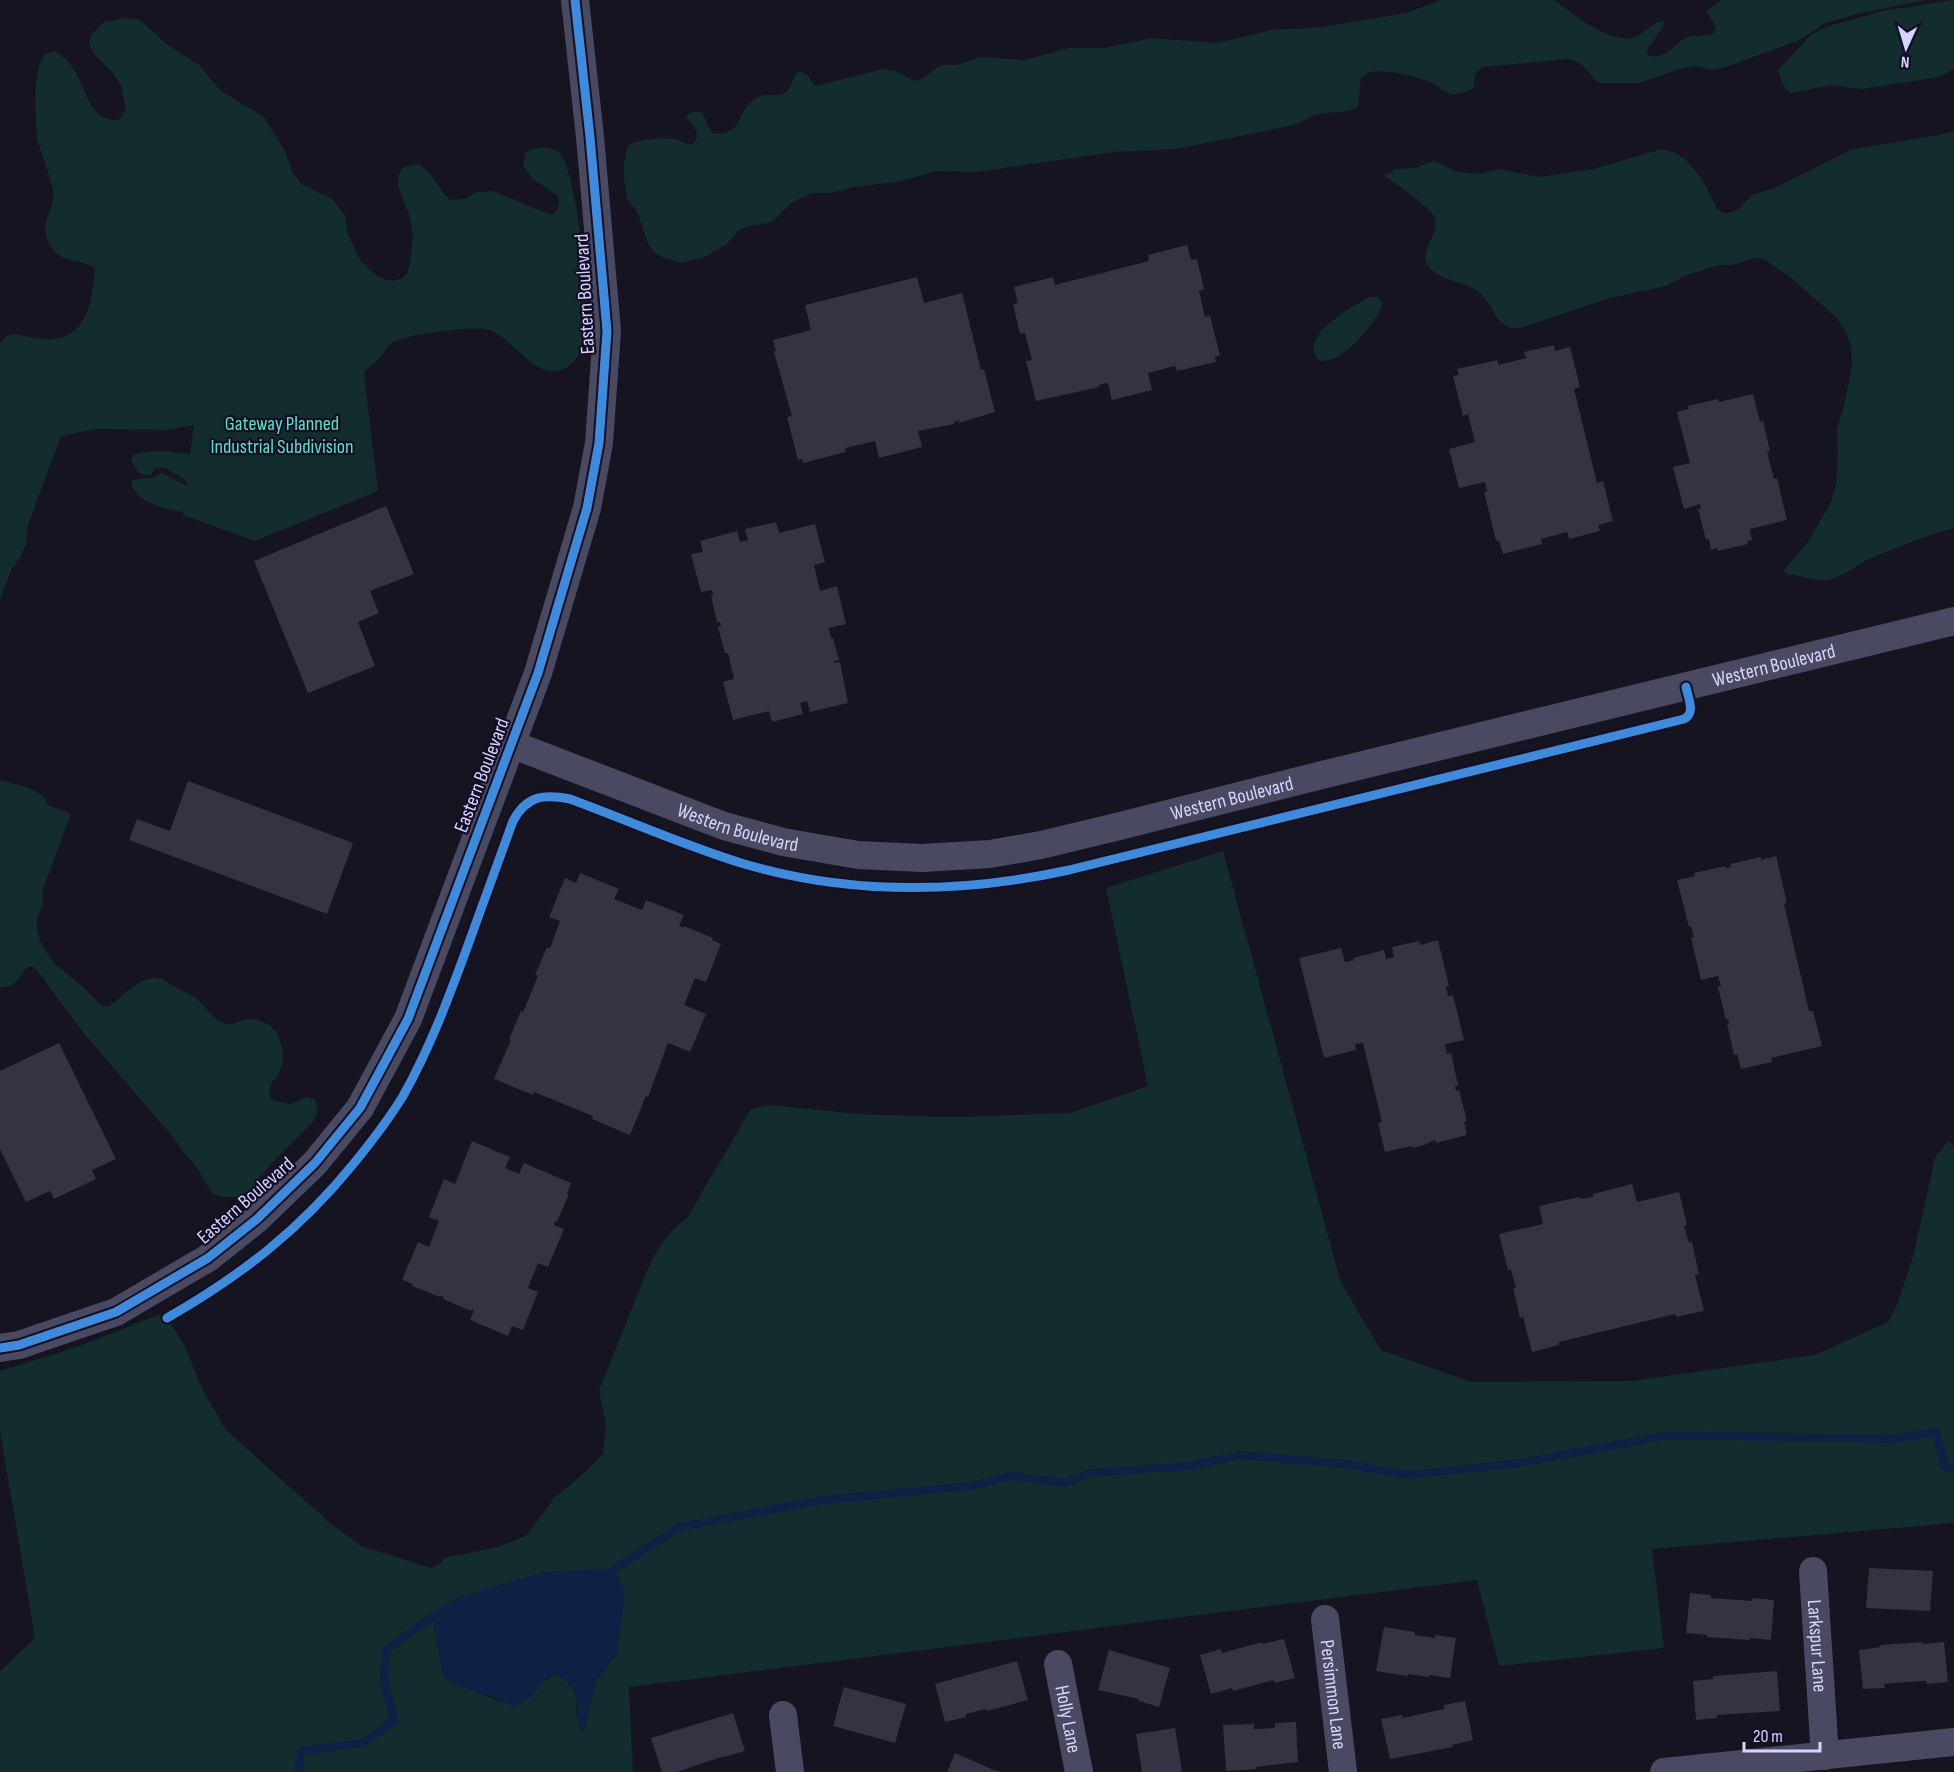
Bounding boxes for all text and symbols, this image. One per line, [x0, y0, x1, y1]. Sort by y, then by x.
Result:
north arrow [1876, 18, 1936, 78]
text: N [1900, 52, 1910, 71]
street label: Eastern Boulevard [570, 233, 600, 355]
park label: Gateway Planned Industrial Subdivision [210, 412, 354, 459]
street label: Western Boulevard [1710, 639, 1838, 692]
street label: Eastern Boulevard [449, 715, 515, 836]
street label: Western Boulevard [1168, 772, 1296, 826]
street label: Western Boulevard [674, 798, 800, 857]
street label: Eastern Boulevard [192, 1152, 299, 1249]
street label: Larkspur Lane [1802, 1599, 1832, 1693]
street label: Persimmon Lane [1315, 1638, 1351, 1751]
street label: Holly Lane [1049, 1683, 1086, 1755]
scale bar [1744, 1715, 1820, 1753]
text: 20 m [1753, 1726, 1783, 1747]

